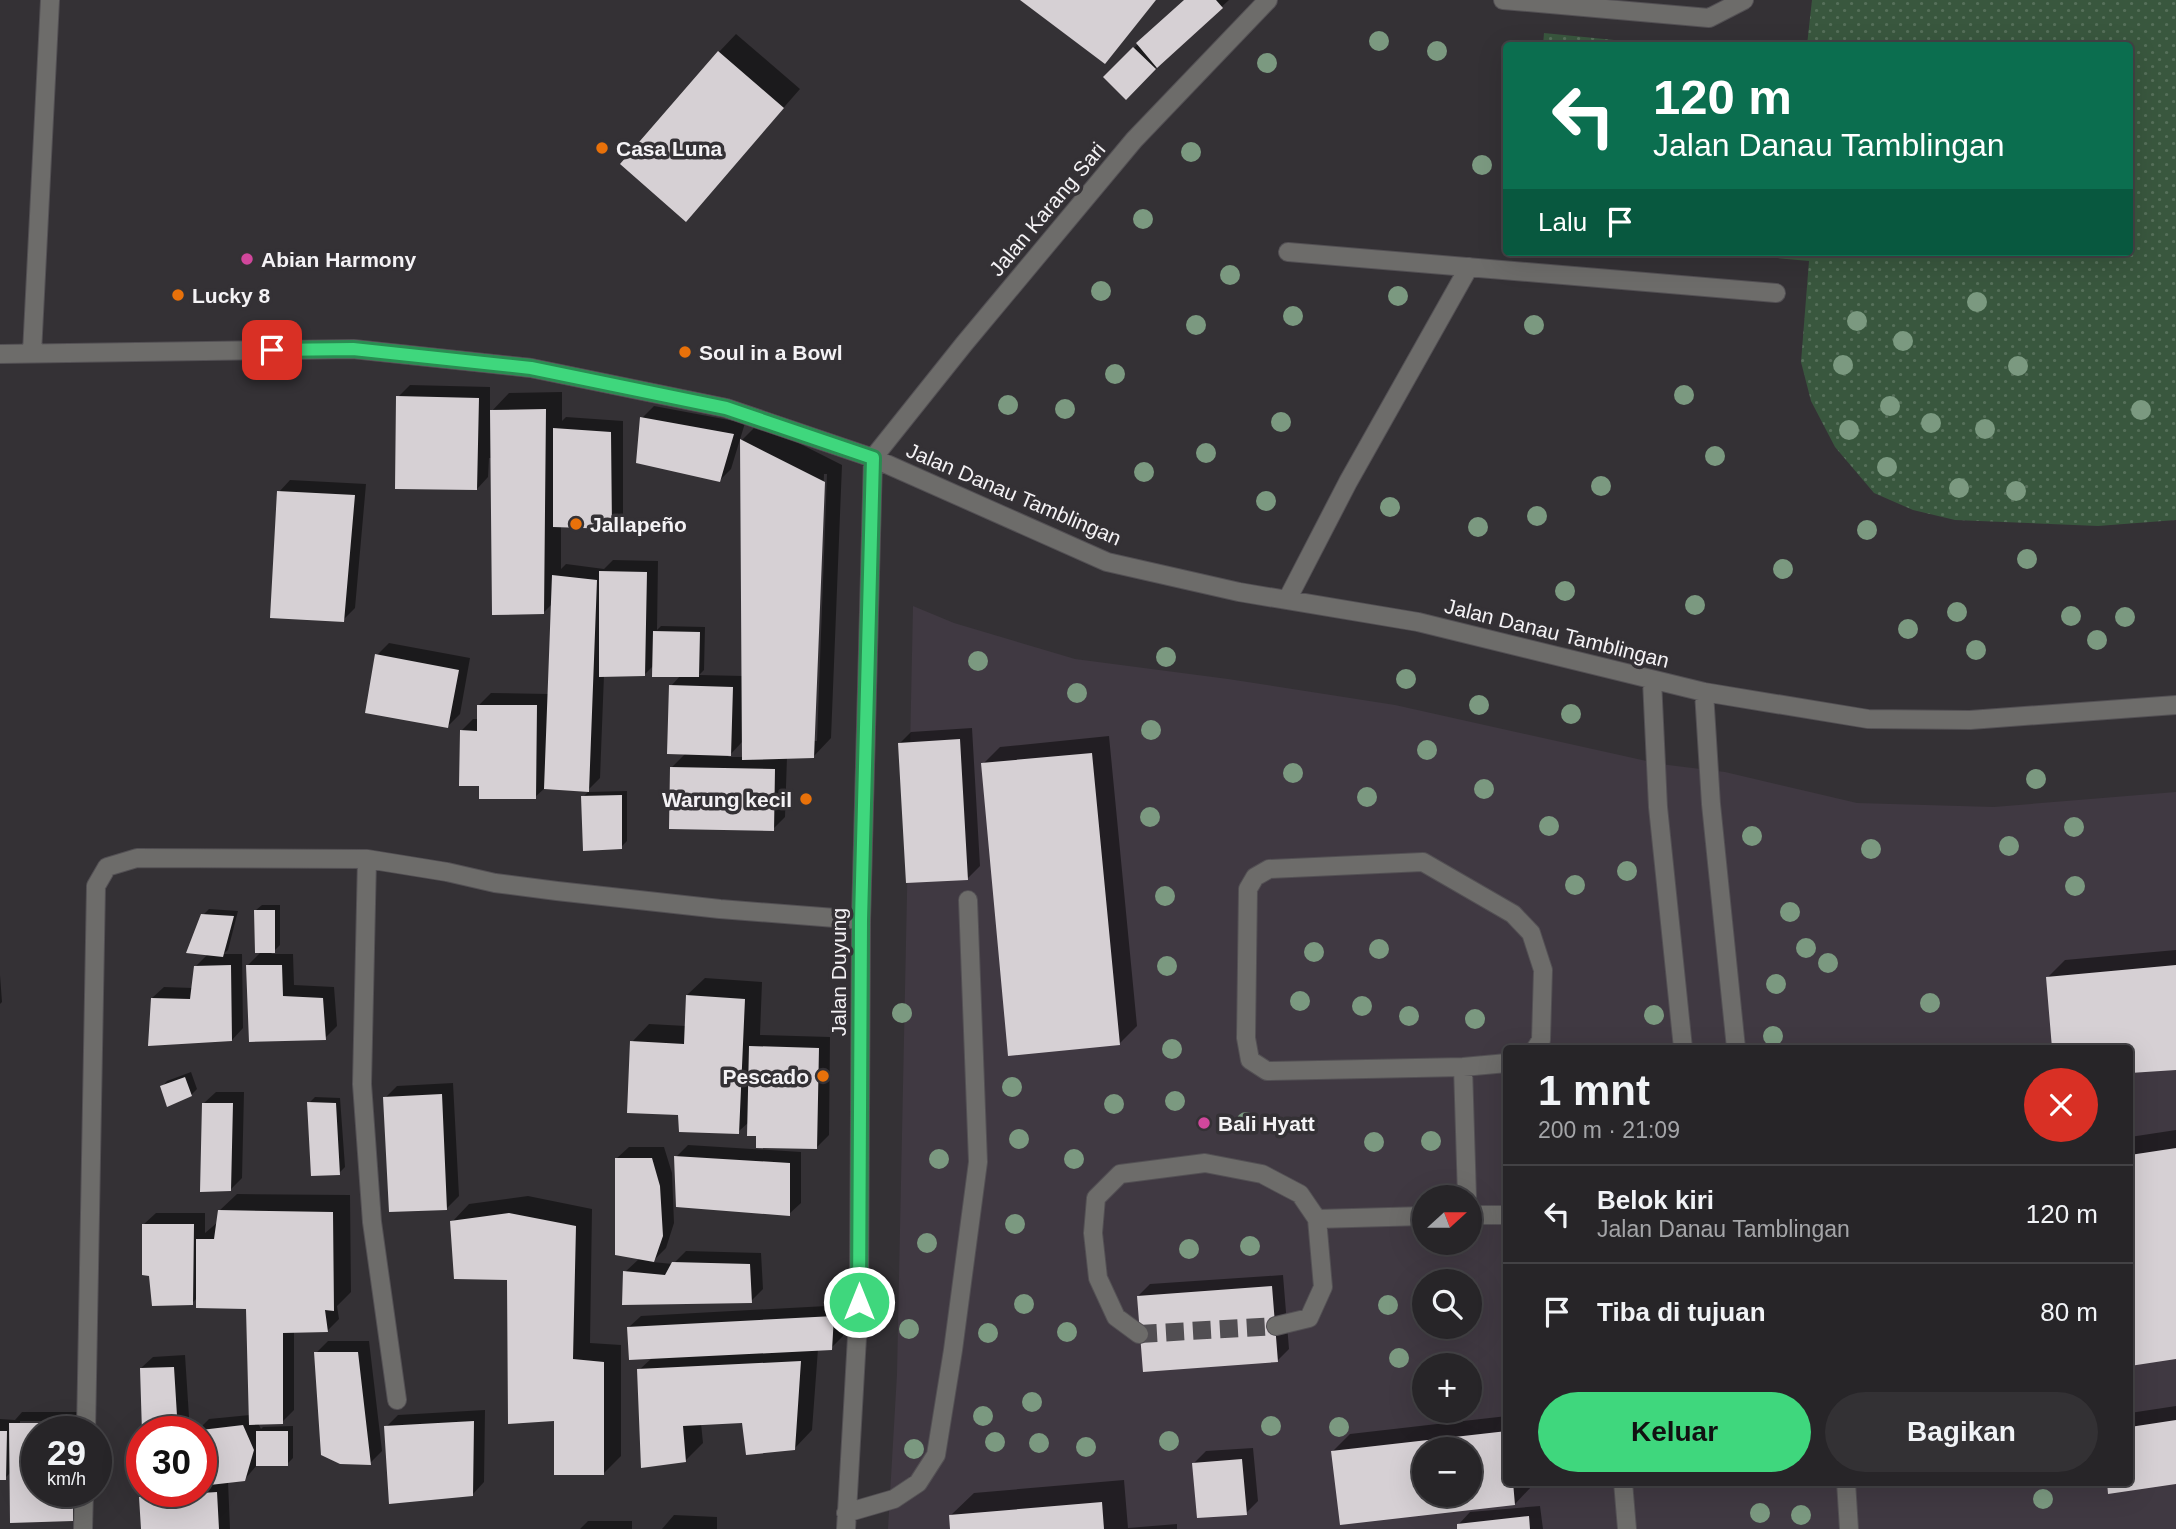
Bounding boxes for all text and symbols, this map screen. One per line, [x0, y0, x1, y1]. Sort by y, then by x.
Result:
icon: left [1538, 70, 1629, 161]
text: 120 m [1653, 70, 1792, 124]
text: Jalan Danau Tamblingan [1653, 127, 2005, 163]
place label: Casa Luna [616, 137, 723, 160]
street label: Jalan Karang Sari [985, 138, 1109, 280]
marker: Casa Luna [594, 140, 610, 156]
icon: arrive [1601, 203, 1639, 241]
text: Lalu [1538, 207, 1587, 237]
place label: Abian Harmony [261, 248, 417, 271]
marker: Abian Harmony [239, 251, 255, 267]
place label: Lucky 8 [192, 284, 271, 307]
marker: Lucky 8 [170, 287, 186, 303]
pin [242, 320, 302, 380]
icon: arrive [253, 331, 291, 369]
place label: Soul in a Bowl [699, 341, 843, 364]
marker: Soul in a Bowl [677, 344, 693, 360]
street label: Jalan Danau Tamblingan [903, 438, 1125, 550]
place label: Jallapeño [590, 513, 687, 536]
marker: Jallapeño [568, 516, 584, 532]
street label: Jalan Danau Tamblingan [1442, 594, 1672, 672]
place label: Warung kecil [662, 788, 792, 811]
marker: Warung kecil [798, 791, 814, 807]
street label: Jalan Duyung [827, 908, 850, 1036]
place label: Pescado [723, 1065, 809, 1088]
text: 1 mnt [1538, 1067, 1650, 1114]
marker: Pescado [815, 1068, 831, 1084]
button: close [2024, 1068, 2098, 1142]
place label: Bali Hyatt [1218, 1112, 1315, 1135]
marker: Bali Hyatt [1196, 1115, 1212, 1131]
text: 200 m · 21:09 [1538, 1117, 1680, 1143]
north arrow [1412, 1185, 1482, 1255]
map controls [1412, 1185, 1482, 1507]
text: Belok kiri [1597, 1185, 1714, 1215]
icon: left [1538, 1195, 1576, 1233]
text: 120 m [2026, 1199, 2098, 1229]
text: Jalan Danau Tamblingan [1597, 1216, 1850, 1242]
position arrow [822, 1265, 896, 1339]
button: search [1412, 1269, 1482, 1339]
icon: arrive [1538, 1293, 1576, 1331]
text: Tiba di tujuan [1597, 1297, 1766, 1327]
text: 80 m [2040, 1297, 2098, 1327]
button: + [1412, 1353, 1482, 1423]
button: Keluar [1538, 1392, 1811, 1472]
button: Bagikan [1825, 1392, 2098, 1472]
speed limit sign: 30 [126, 1416, 217, 1507]
text: 29 [47, 1433, 86, 1472]
button: − [1412, 1437, 1482, 1507]
text: km/h [47, 1469, 86, 1489]

